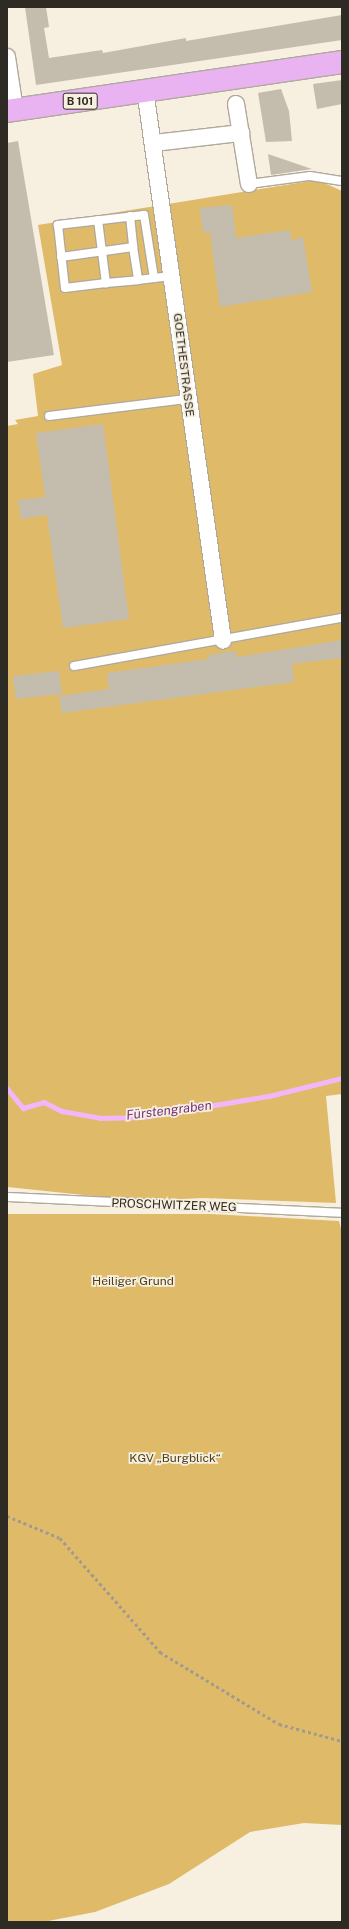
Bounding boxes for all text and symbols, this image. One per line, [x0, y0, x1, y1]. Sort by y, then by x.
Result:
road number: B 101 [62, 92, 98, 110]
street label: GOETHESTRASSE [170, 312, 196, 418]
water label: Fürstengraben [125, 1098, 213, 1124]
street label: PROSCHWITZER WEG [111, 1197, 237, 1215]
park label: Heiliger Grund [92, 1275, 174, 1289]
park label: KGV „Burgblick“ [129, 1452, 221, 1466]

